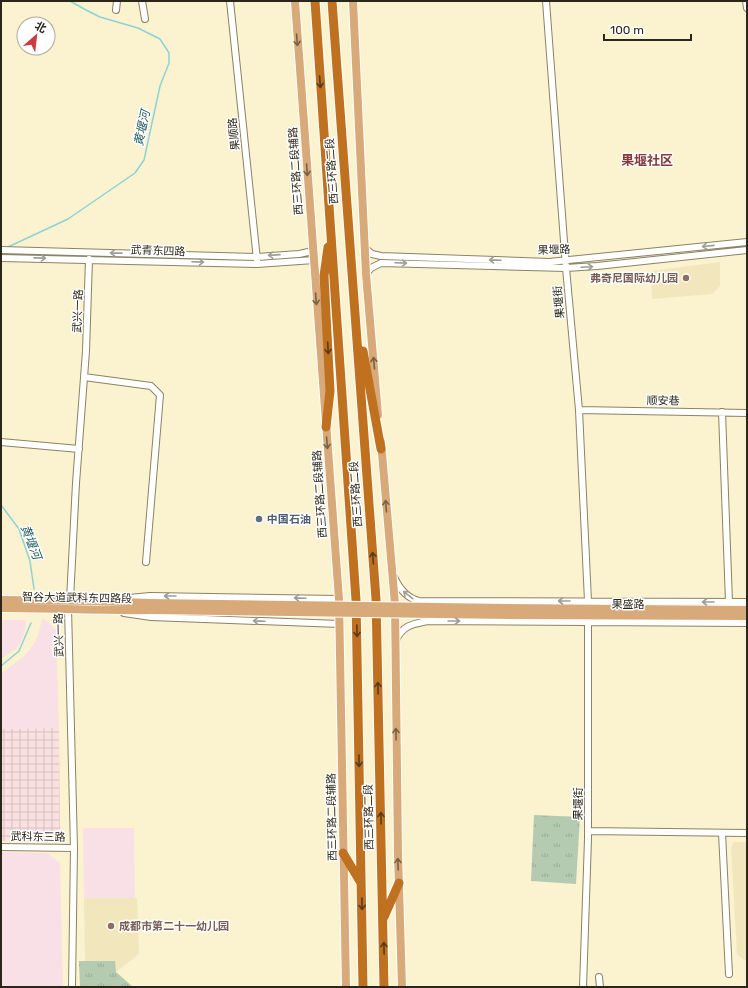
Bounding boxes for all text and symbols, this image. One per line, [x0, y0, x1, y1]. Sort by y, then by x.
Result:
north arrow [16, 16, 56, 56]
scale bar [604, 16, 691, 42]
text: 北 [33, 19, 48, 36]
text: 100 m [610, 23, 644, 37]
one-way arrow [294, 33, 301, 46]
one-way arrow [317, 75, 324, 88]
water label: 黄堰河 [131, 107, 153, 147]
street label: 果顺路 [226, 117, 242, 151]
street label: 西三环路二段辅路 [286, 127, 306, 215]
street label: 西三环路二段 [323, 138, 341, 204]
district label: 果堰社区 [621, 153, 673, 168]
one-way arrow [303, 163, 310, 176]
one-way arrow [702, 242, 715, 249]
street label: 果堰路 [537, 243, 571, 257]
street label: 武青东四路 [130, 244, 186, 258]
one-way arrow [110, 249, 123, 257]
one-way arrow [268, 252, 281, 259]
one-way arrow [33, 255, 46, 262]
one-way arrow [489, 256, 502, 264]
one-way arrow [191, 259, 204, 266]
one-way arrow [394, 260, 407, 267]
one-way arrow [580, 263, 593, 270]
place label: 弗奇尼国际幼儿园 [590, 272, 678, 285]
marker: 弗奇尼国际幼儿园 [681, 273, 691, 283]
street label: 果堰街 [551, 285, 567, 319]
street label: 武兴一路 [71, 289, 85, 333]
one-way arrow [313, 292, 320, 305]
one-way arrow [324, 341, 331, 354]
one-way arrow [370, 357, 377, 370]
street label: 顺安巷 [646, 394, 680, 408]
one-way arrow [324, 436, 331, 449]
street label: 西三环路二段辅路 [310, 450, 330, 538]
street label: 西三环路二段 [347, 461, 365, 527]
one-way arrow [383, 500, 390, 513]
place label: 中国石油 [267, 513, 311, 526]
marker: 中国石油 [254, 514, 264, 524]
water label: 黄堰河 [18, 523, 45, 563]
one-way arrow [370, 552, 377, 565]
street label: 智谷大道武科东四路段 [22, 591, 132, 605]
one-way arrow [402, 591, 413, 600]
one-way arrow [164, 592, 177, 600]
one-way arrow [294, 594, 307, 602]
one-way arrow [558, 597, 571, 605]
street label: 果盛路 [612, 598, 645, 611]
one-way arrow [702, 598, 715, 606]
street label: 武兴一路 [52, 613, 66, 657]
one-way arrow [253, 617, 266, 625]
one-way arrow [447, 617, 460, 625]
one-way arrow [353, 624, 361, 637]
one-way arrow [374, 682, 382, 695]
one-way arrow [393, 728, 400, 741]
one-way arrow [355, 754, 363, 767]
street label: 西三环路二段辅路 [325, 773, 339, 861]
street label: 西三环路二段 [362, 784, 376, 850]
street label: 果堰街 [572, 788, 585, 821]
one-way arrow [377, 812, 385, 825]
street label: 武科东三路 [10, 830, 66, 844]
one-way arrow [395, 858, 402, 871]
one-way arrow [358, 897, 366, 910]
place label: 成都市第二十一幼儿园 [119, 920, 229, 933]
marker: 成都市第二十一幼儿园 [106, 921, 116, 931]
one-way arrow [380, 942, 388, 955]

